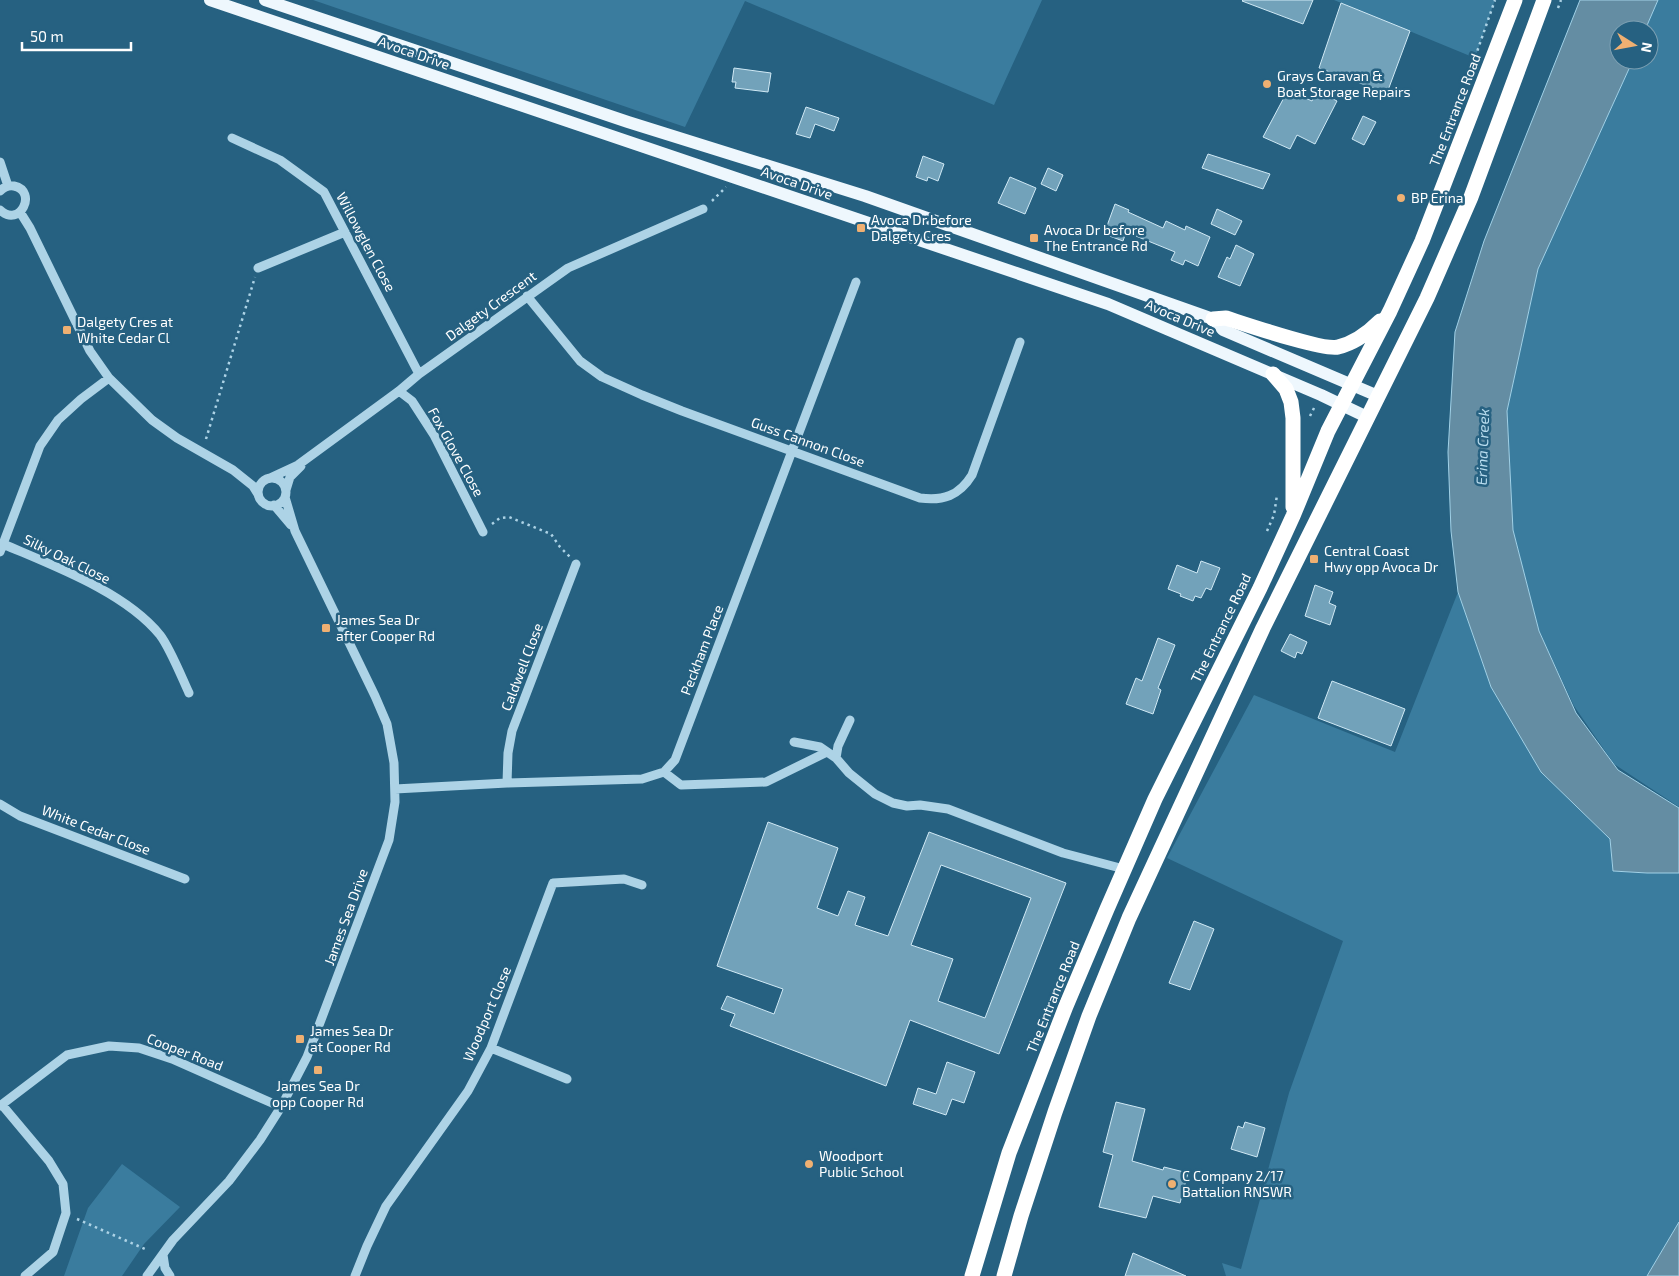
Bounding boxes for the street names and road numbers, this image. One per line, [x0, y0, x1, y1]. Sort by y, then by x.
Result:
street label: Avoca Drive [376, 32, 452, 73]
street label: The Entrance Road [1425, 51, 1484, 169]
street label: Avoca Drive [759, 162, 835, 203]
street label: Willowglen Close [333, 189, 400, 294]
street label: Dalgety Crescent [442, 267, 539, 344]
street label: Avoca Drive [1143, 295, 1218, 340]
street label: Fox Glove Close [425, 404, 488, 499]
street label: Guss Cannon Close [749, 413, 867, 470]
street label: Silky Oak Close [21, 530, 114, 587]
street label: The Entrance Road [1187, 570, 1254, 685]
street label: Peckham Place [677, 602, 727, 697]
street label: Caldwell Close [497, 621, 546, 713]
street label: White Cedar Close [39, 801, 153, 858]
street label: James Sea Drive [320, 866, 371, 968]
street label: The Entrance Road [1022, 938, 1083, 1055]
street label: Woodport Close [459, 964, 514, 1064]
street label: Cooper Road [145, 1029, 226, 1074]

